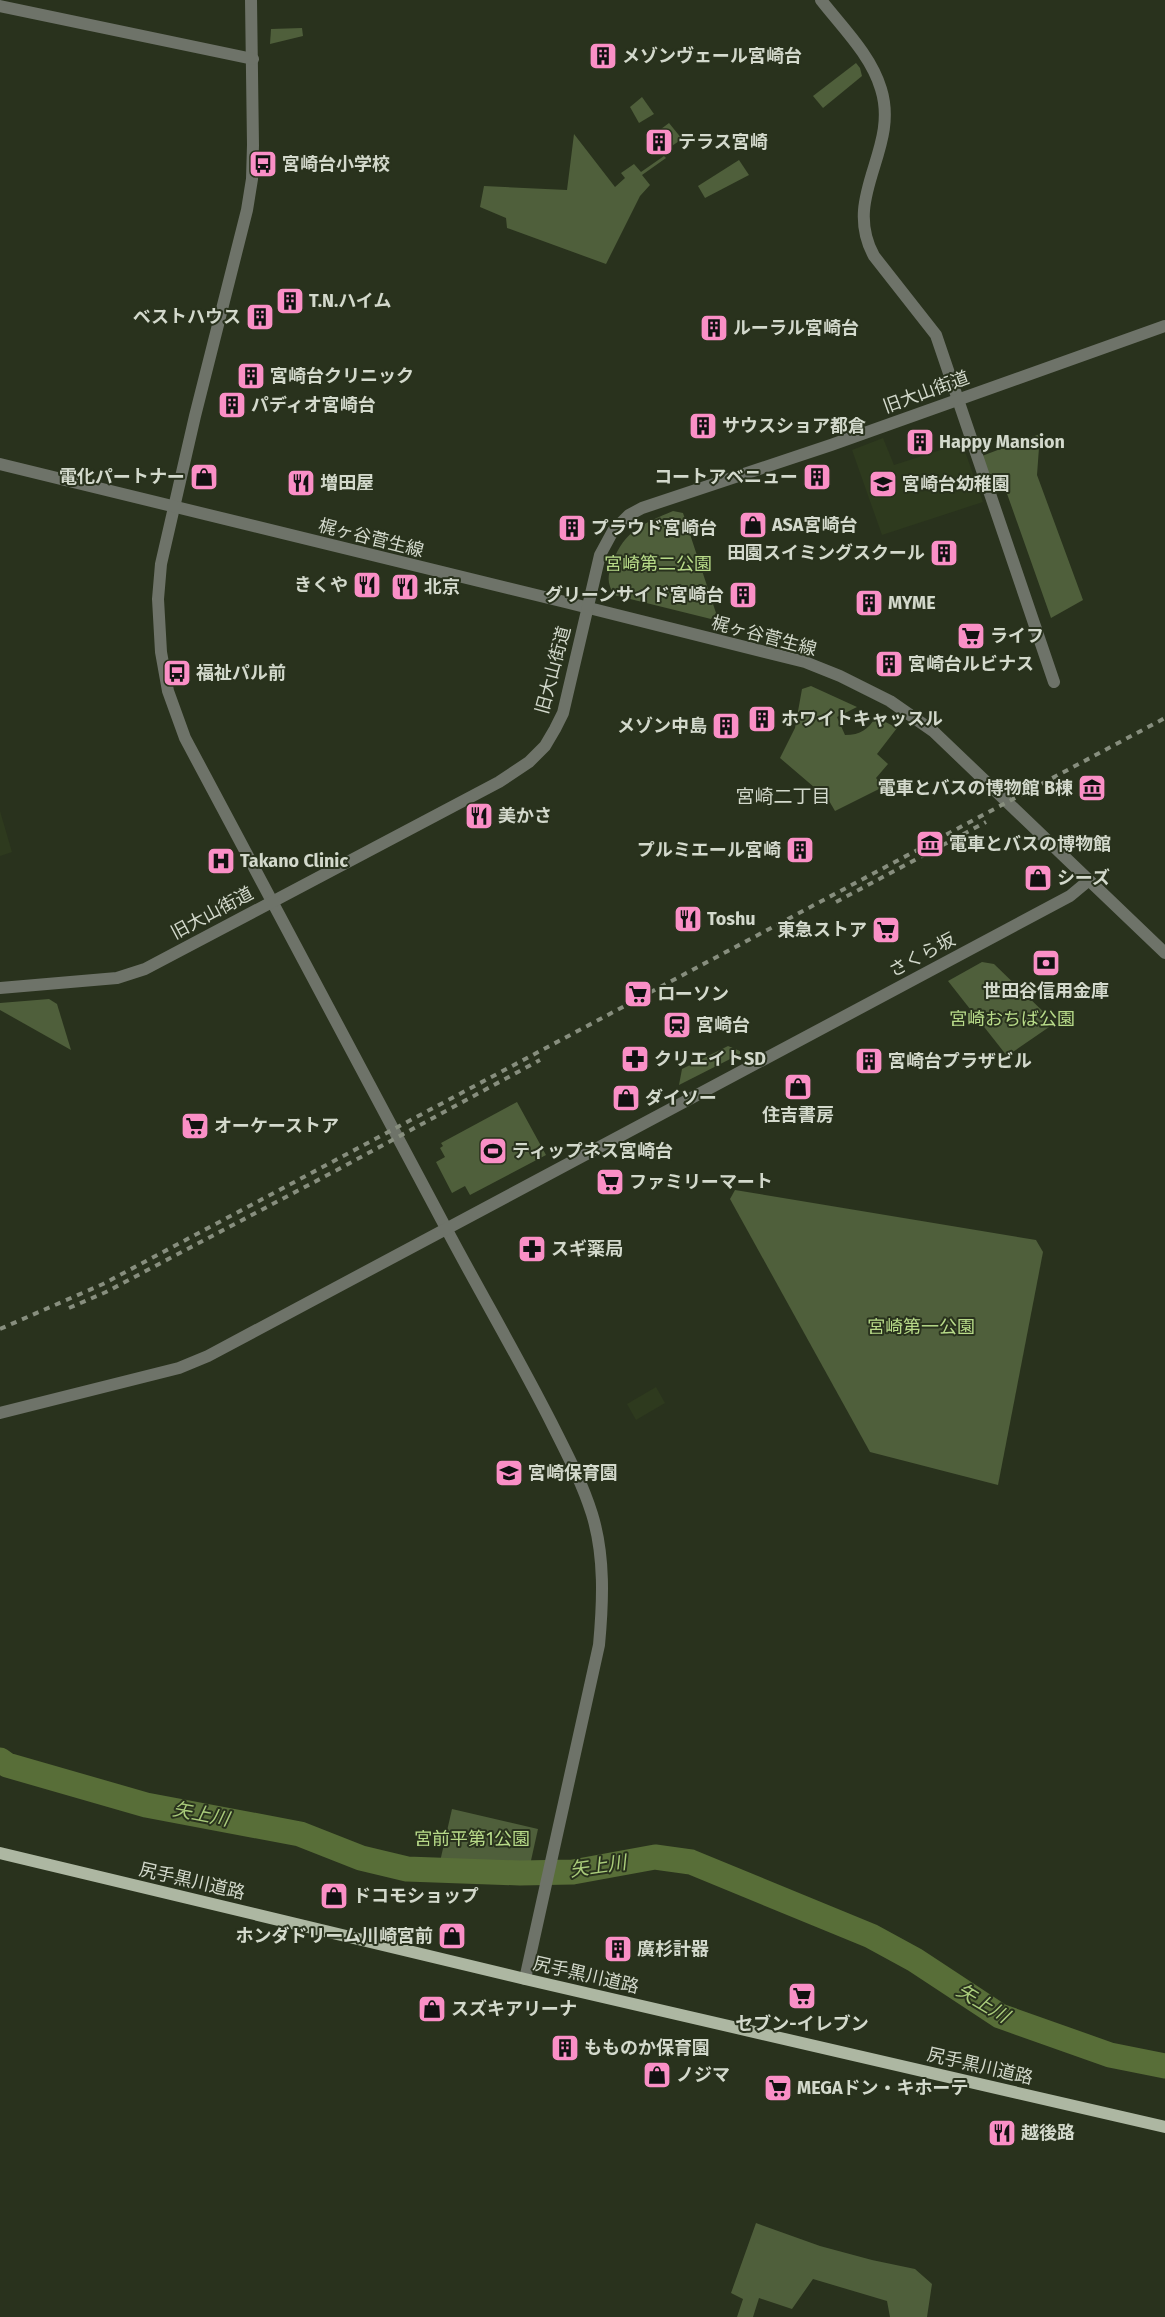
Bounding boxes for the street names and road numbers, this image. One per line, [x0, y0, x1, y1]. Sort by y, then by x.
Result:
street label: 旧大山街道 [880, 366, 972, 418]
street label: 梶ヶ谷菅生線 [316, 514, 426, 562]
street label: 梶ヶ谷菅生線 [709, 611, 819, 661]
street label: 旧大山街道 [531, 624, 575, 716]
street label: 旧大山街道 [167, 882, 257, 944]
street label: さくら坂 [885, 928, 959, 982]
street label: 尻手黒川道路 [137, 1858, 247, 1904]
street label: 尻手黒川道路 [531, 1952, 641, 1998]
street label: 尻手黒川道路 [925, 2043, 1035, 2089]

